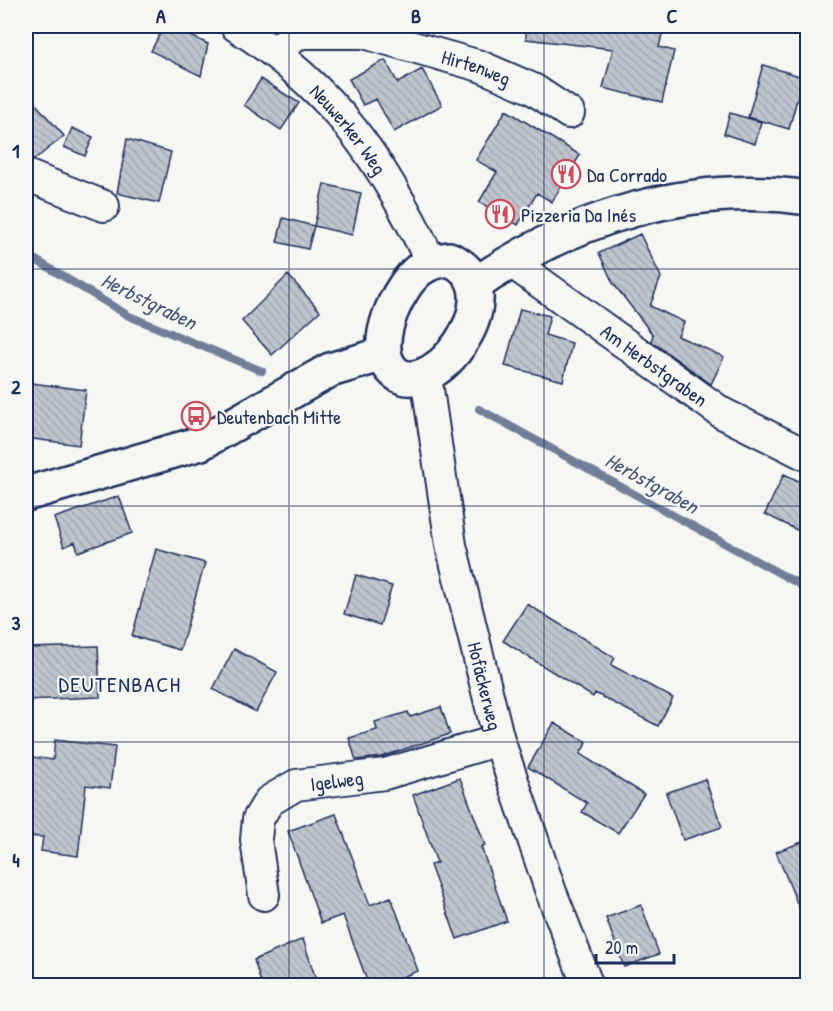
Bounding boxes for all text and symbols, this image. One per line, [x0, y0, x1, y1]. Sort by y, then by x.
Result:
text: A [156, 2, 166, 29]
text: B [411, 2, 421, 29]
text: C [667, 2, 678, 29]
street label: Hirtenweg [439, 42, 515, 91]
street label: Neuwerker Weg [305, 78, 394, 180]
text: 1 [12, 137, 20, 164]
restaurant icon: Da Corrado [550, 158, 582, 190]
place label: Da Corrado [587, 161, 667, 188]
restaurant icon: Pizzeria Da Inés [484, 198, 516, 230]
place label: Pizzeria Da Inés [521, 201, 636, 228]
water label: Herbstgraben [97, 266, 203, 337]
street label: Am Herbstgraben [596, 317, 714, 412]
text: 2 [11, 373, 21, 400]
bus stop icon: Deutenbach Mitte [180, 400, 212, 432]
place label: Deutenbach Mitte [217, 403, 341, 430]
water label: Herbstgraben [600, 445, 705, 521]
text: 3 [12, 609, 21, 636]
street label: Hofäckerweg [462, 639, 510, 733]
district label: DEUTENBACH [58, 669, 182, 699]
street label: Igelweg [309, 763, 365, 797]
text: 4 [12, 846, 20, 873]
scale bar [596, 927, 674, 965]
text: 20 m [605, 935, 638, 960]

